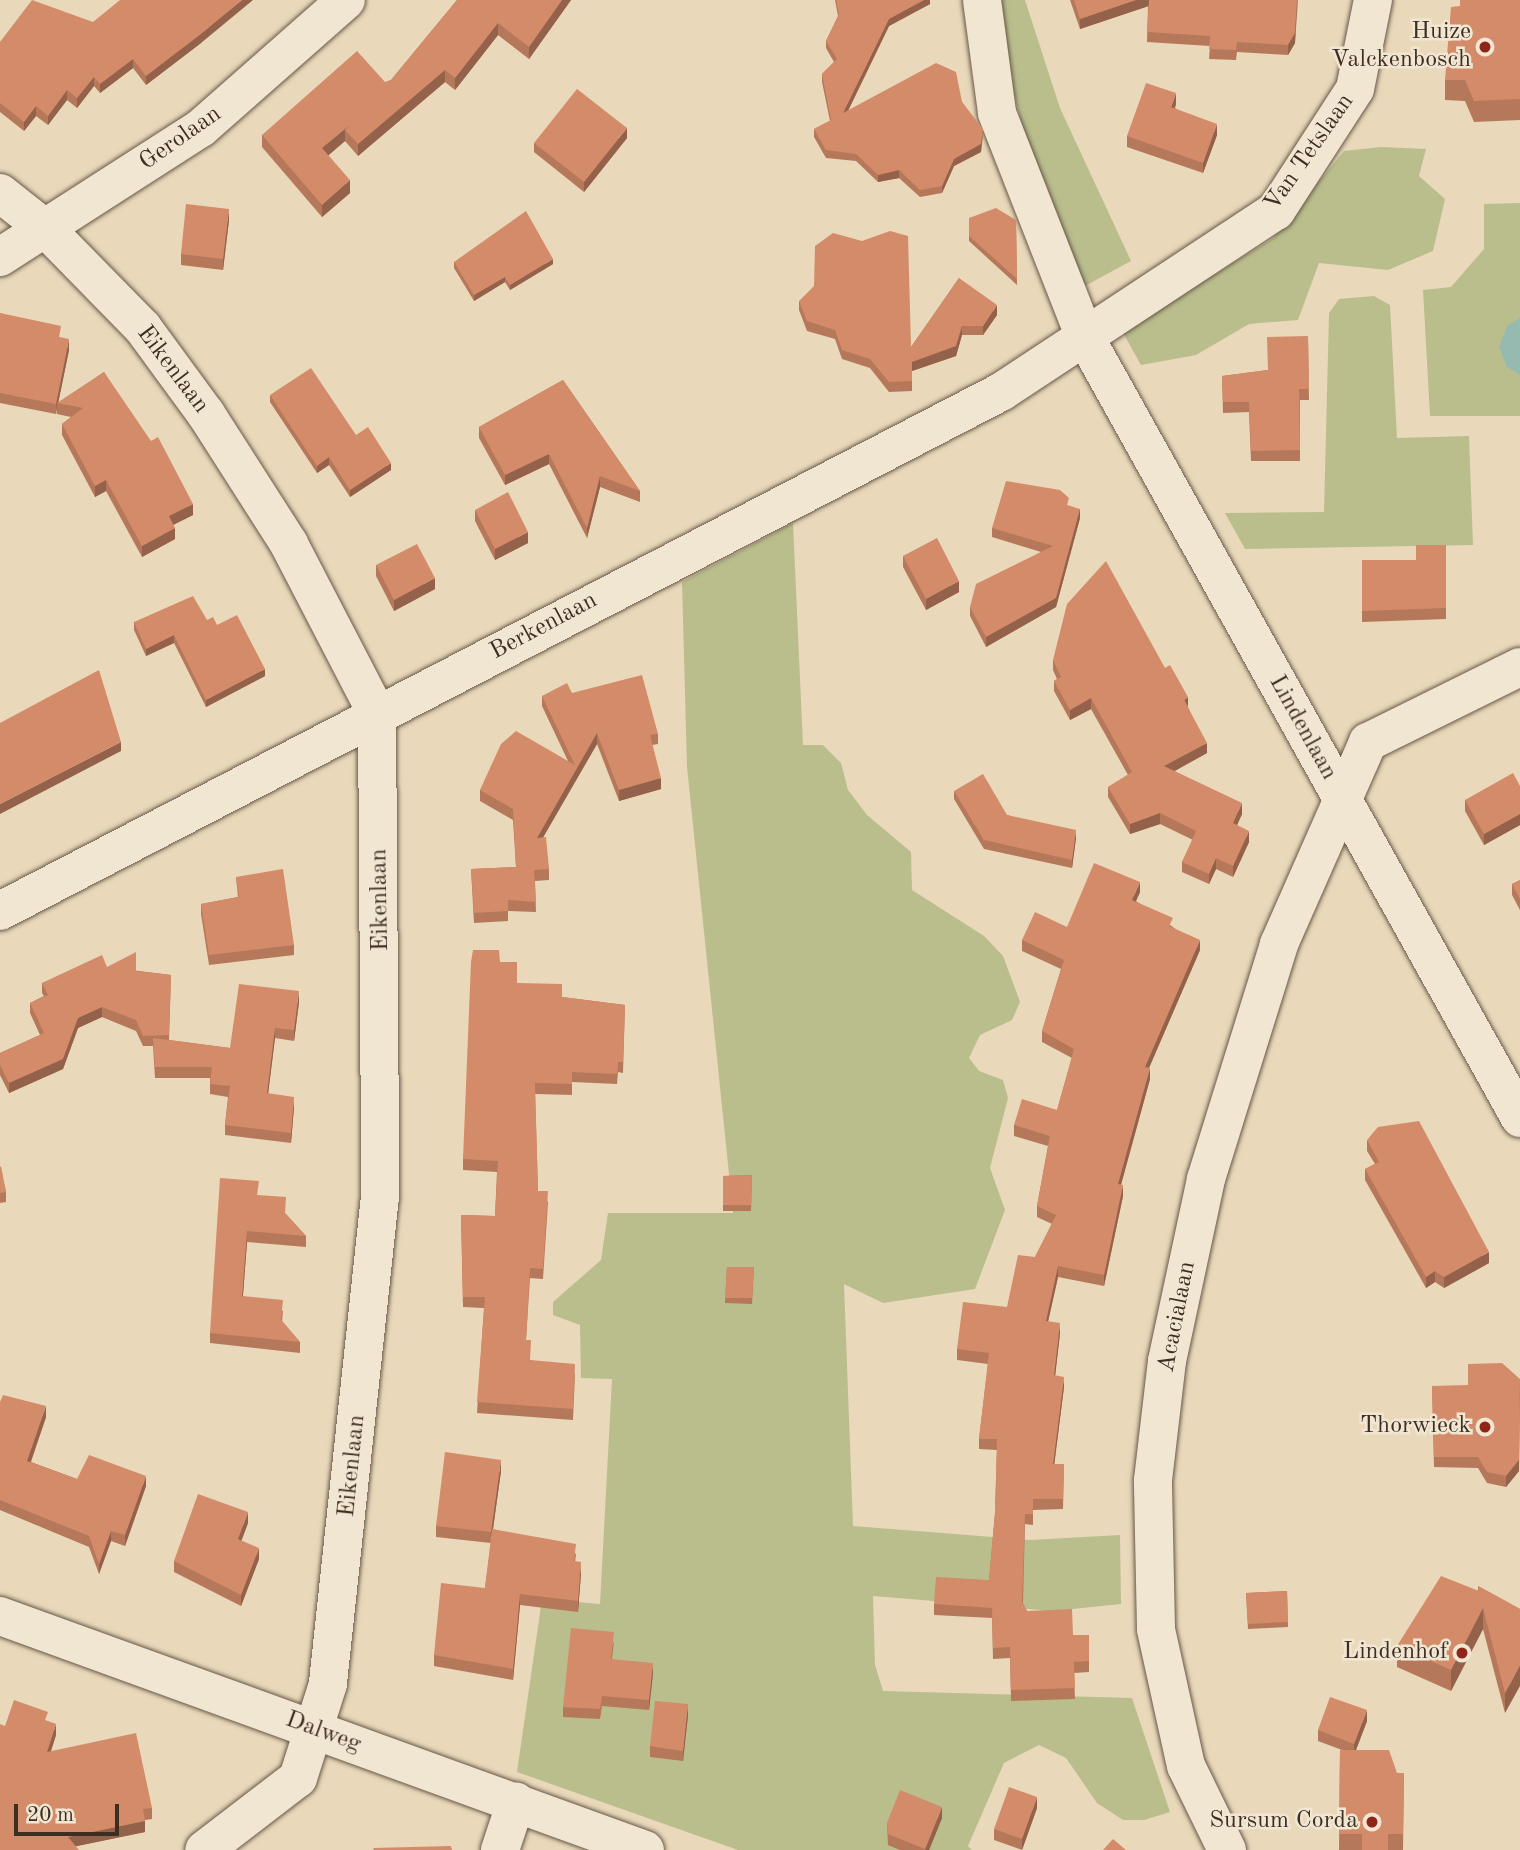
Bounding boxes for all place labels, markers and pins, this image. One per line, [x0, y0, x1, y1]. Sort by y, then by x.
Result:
place label: Huize Valckenbosch [1331, 19, 1471, 75]
marker: Huize Valckenbosch [1477, 39, 1493, 55]
place label: Thorwieck [1360, 1413, 1471, 1441]
marker: Thorwieck [1477, 1419, 1493, 1435]
place label: Lindenhof [1343, 1639, 1448, 1667]
marker: Lindenhof [1454, 1645, 1470, 1661]
place label: Sursum Corda [1209, 1808, 1358, 1836]
marker: Sursum Corda [1364, 1814, 1380, 1830]

